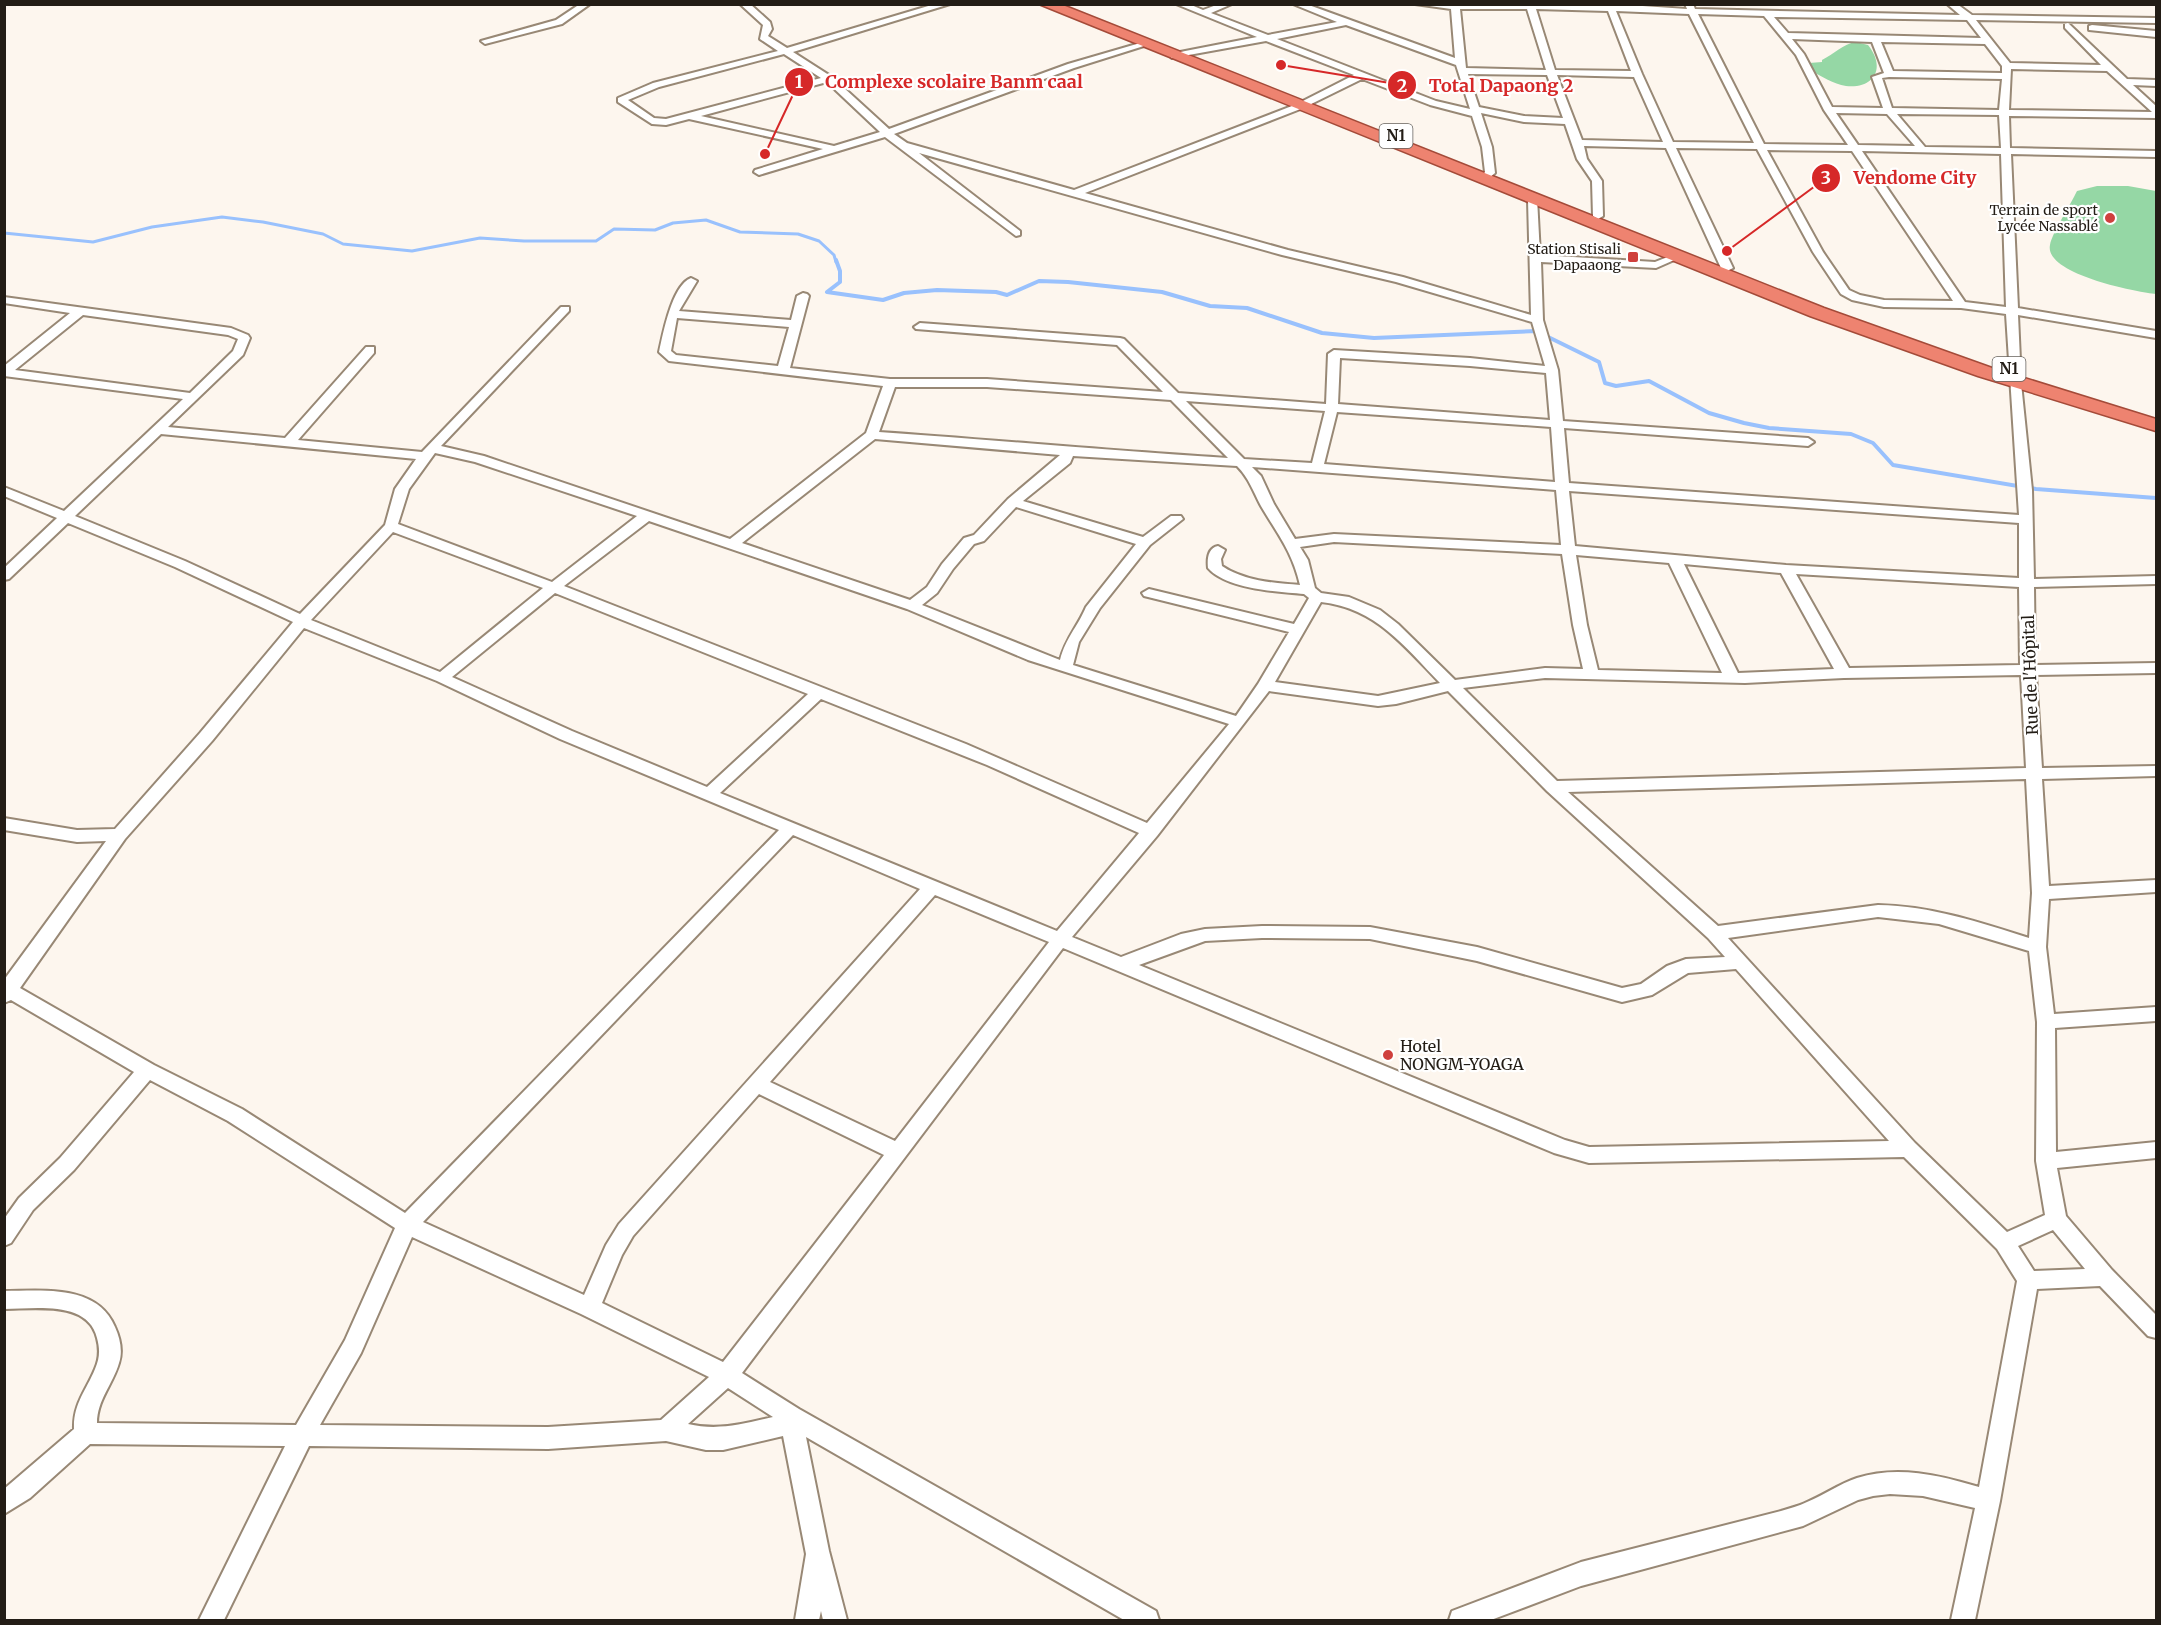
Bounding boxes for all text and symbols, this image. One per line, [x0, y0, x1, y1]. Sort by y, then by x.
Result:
callout: Complexe scolaire Banm caal [784, 64, 1095, 100]
callout: Total Dapaong 2 [1387, 67, 1585, 103]
text: 1 [795, 70, 803, 93]
text: Complexe scolaire Banm caal [825, 70, 1083, 93]
text: 2 [1397, 74, 1407, 97]
text: Total Dapaong 2 [1429, 74, 1573, 97]
road number: N1 [1380, 124, 1412, 148]
callout: Vendome City [1811, 160, 1988, 196]
text: 3 [1821, 166, 1831, 189]
text: Vendome City [1853, 166, 1977, 189]
place label: Terrain de sport Lycée Nassablé [1989, 201, 2099, 235]
marker: Terrain de sport Lycée Nassablé [2103, 211, 2117, 225]
place label: Station Stisali Dapaaong [1527, 240, 1622, 274]
marker: Station Stisali Dapaaong [1626, 250, 1640, 264]
road number: N1 [1992, 357, 2026, 381]
street label: Rue de l'Hôpital [2018, 614, 2042, 736]
place label: Hotel NONGM-YOAGA [1400, 1036, 1524, 1074]
marker: Hotel NONGM-YOAGA [1381, 1048, 1395, 1062]

